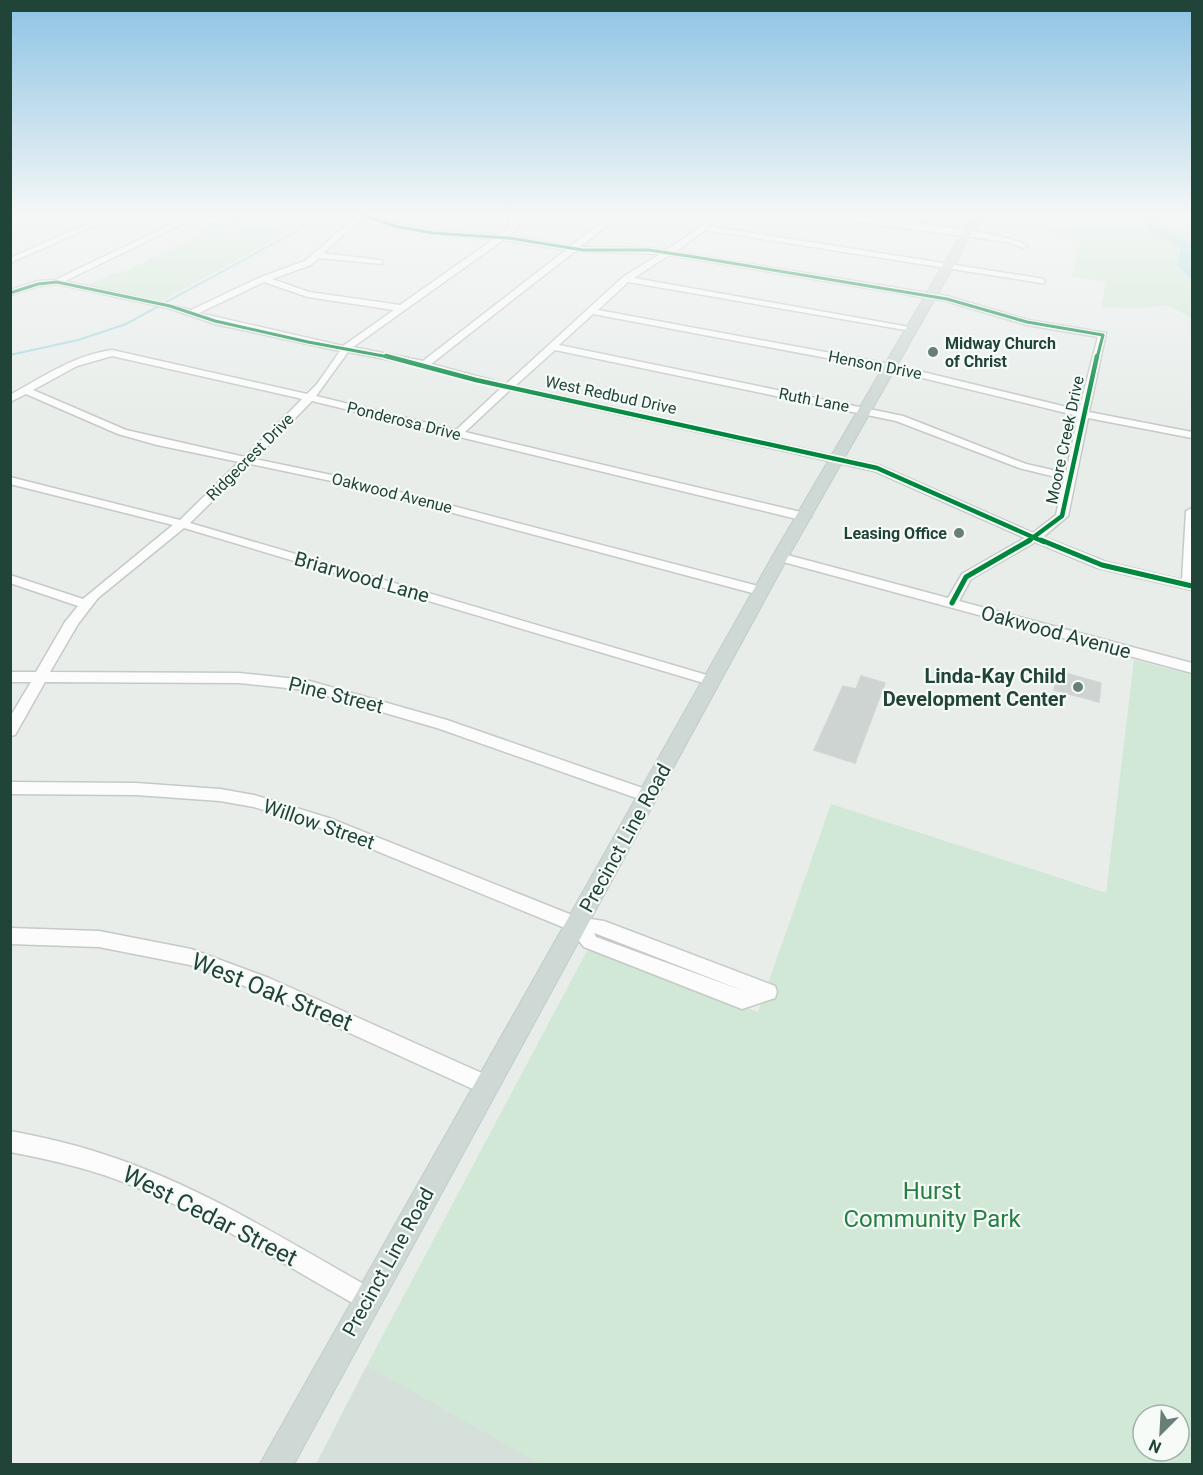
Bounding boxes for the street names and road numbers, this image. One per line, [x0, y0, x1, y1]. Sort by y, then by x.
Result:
street label: Henson Drive [827, 347, 923, 383]
street label: West Redbud Drive [543, 372, 679, 418]
street label: Moore Creek Drive [1042, 374, 1088, 506]
street label: Ruth Lane [777, 384, 851, 416]
street label: Ponderosa Drive [345, 398, 463, 444]
street label: Ridgecrest Drive [202, 409, 298, 505]
street label: Oakwood Avenue [330, 469, 454, 517]
street label: Briarwood Lane [292, 546, 432, 608]
street label: Oakwood Avenue [978, 600, 1134, 664]
street label: Pine Street [286, 672, 386, 718]
street label: Precinct Line Road [574, 759, 676, 917]
street label: Willow Street [260, 794, 378, 854]
street label: West Oak Street [188, 947, 357, 1037]
street label: West Cedar Street [118, 1160, 302, 1272]
street label: Precinct Line Road [337, 1183, 439, 1341]

